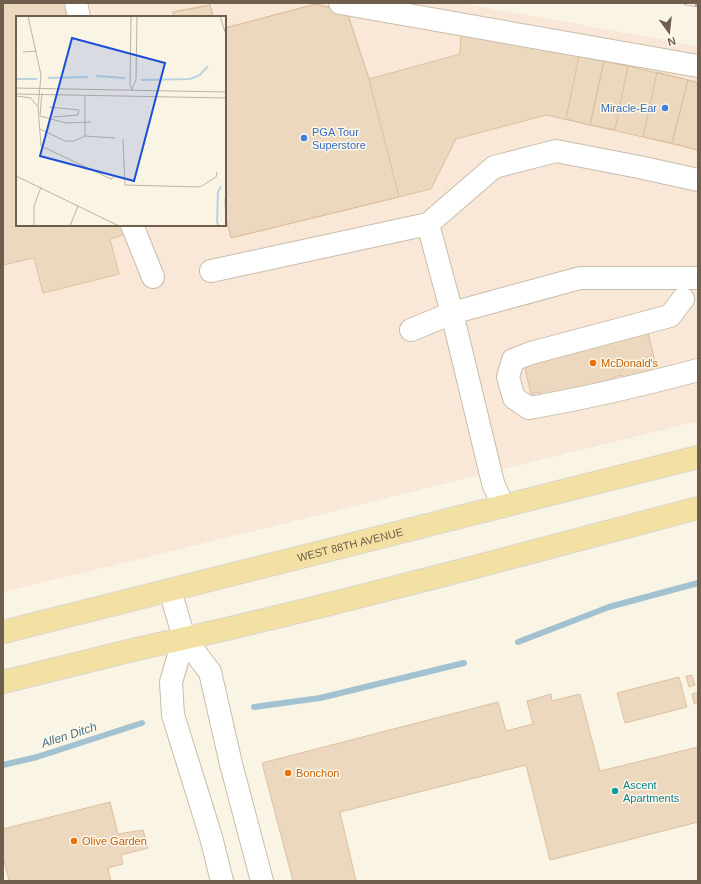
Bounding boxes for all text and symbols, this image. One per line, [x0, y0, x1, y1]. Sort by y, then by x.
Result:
north arrow [649, 12, 689, 52]
inset map [16, 16, 226, 226]
text: N [666, 35, 677, 48]
place label: Miracle-Ear [601, 102, 657, 114]
marker: Miracle-Ear [660, 103, 670, 113]
place label: PGA Tour Superstore [312, 126, 366, 151]
marker: PGA Tour Superstore [299, 133, 309, 143]
place label: McDonald's [601, 357, 659, 369]
marker: McDonald's [588, 358, 598, 368]
street label: WEST 88TH AVENUE [296, 526, 404, 564]
water label: Allen Ditch [39, 719, 99, 751]
place label: Bonchon [296, 767, 339, 779]
marker: Bonchon [283, 768, 293, 778]
place label: Ascent Apartments [623, 779, 680, 804]
marker: Ascent Apartments [610, 786, 620, 796]
place label: Olive Garden [82, 835, 147, 847]
marker: Olive Garden [69, 836, 79, 846]

